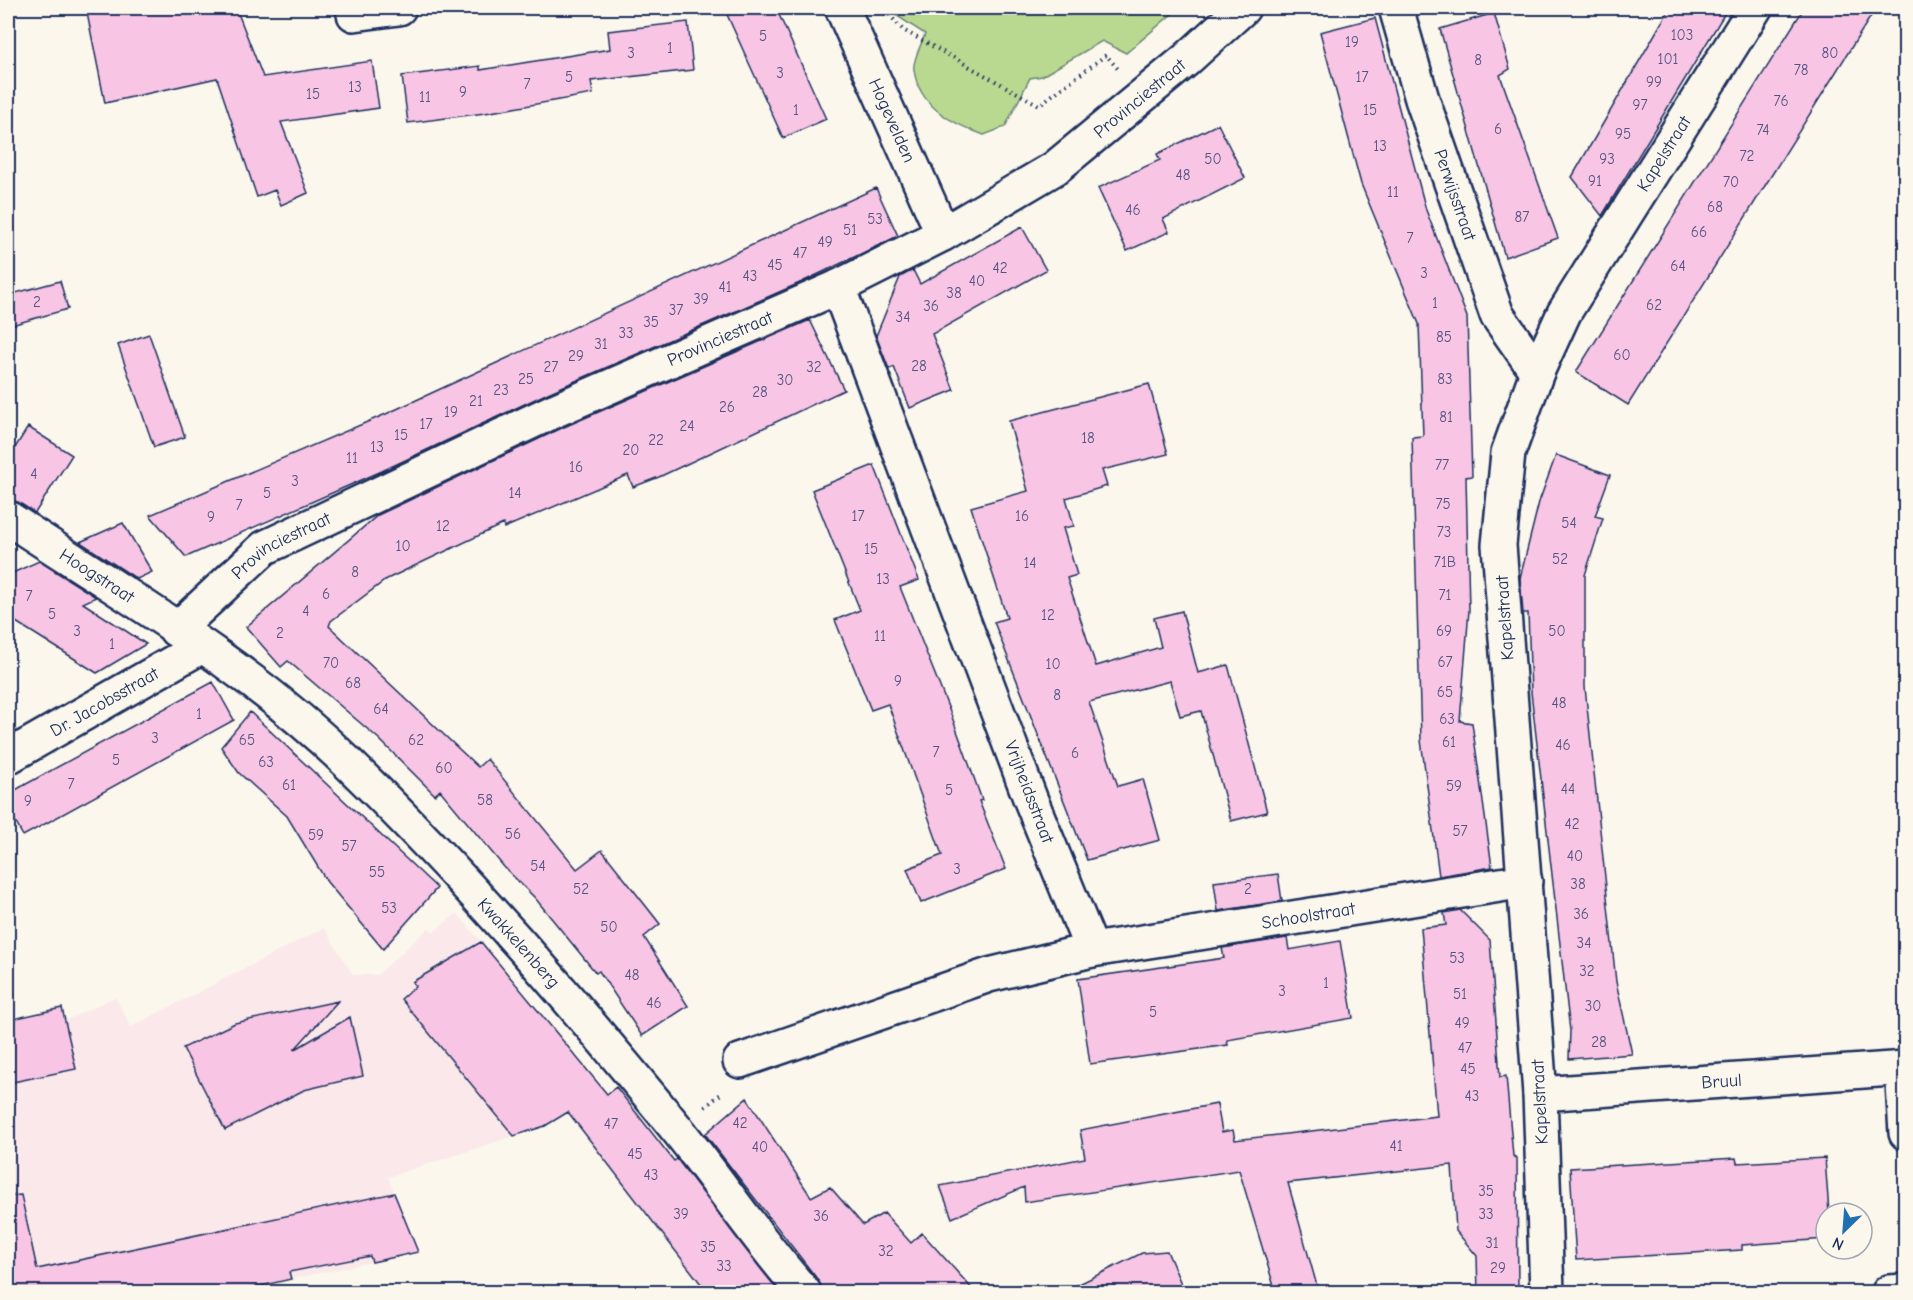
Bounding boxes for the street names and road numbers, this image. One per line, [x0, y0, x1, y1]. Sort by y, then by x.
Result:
street label: Provinciestraat [1089, 54, 1190, 142]
street label: Hogevelden [864, 75, 920, 166]
street label: Kapelstraat [1632, 111, 1696, 195]
street label: Perwijsstraat [1430, 146, 1481, 244]
street label: Provinciestraat [664, 306, 777, 371]
street label: Provinciestraat [227, 507, 334, 583]
street label: Hoogstraat [55, 544, 139, 608]
street label: Kapelstraat [1492, 574, 1518, 661]
street label: Dr. Jacobsstraat [46, 662, 163, 741]
street label: Vrijheidsstraat [1000, 738, 1058, 847]
street label: Kwakkelenberg [473, 894, 564, 993]
street label: Schoolstraat [1260, 898, 1357, 933]
street label: Kapelstraat [1527, 1058, 1553, 1145]
street label: Bruul [1701, 1069, 1743, 1093]

